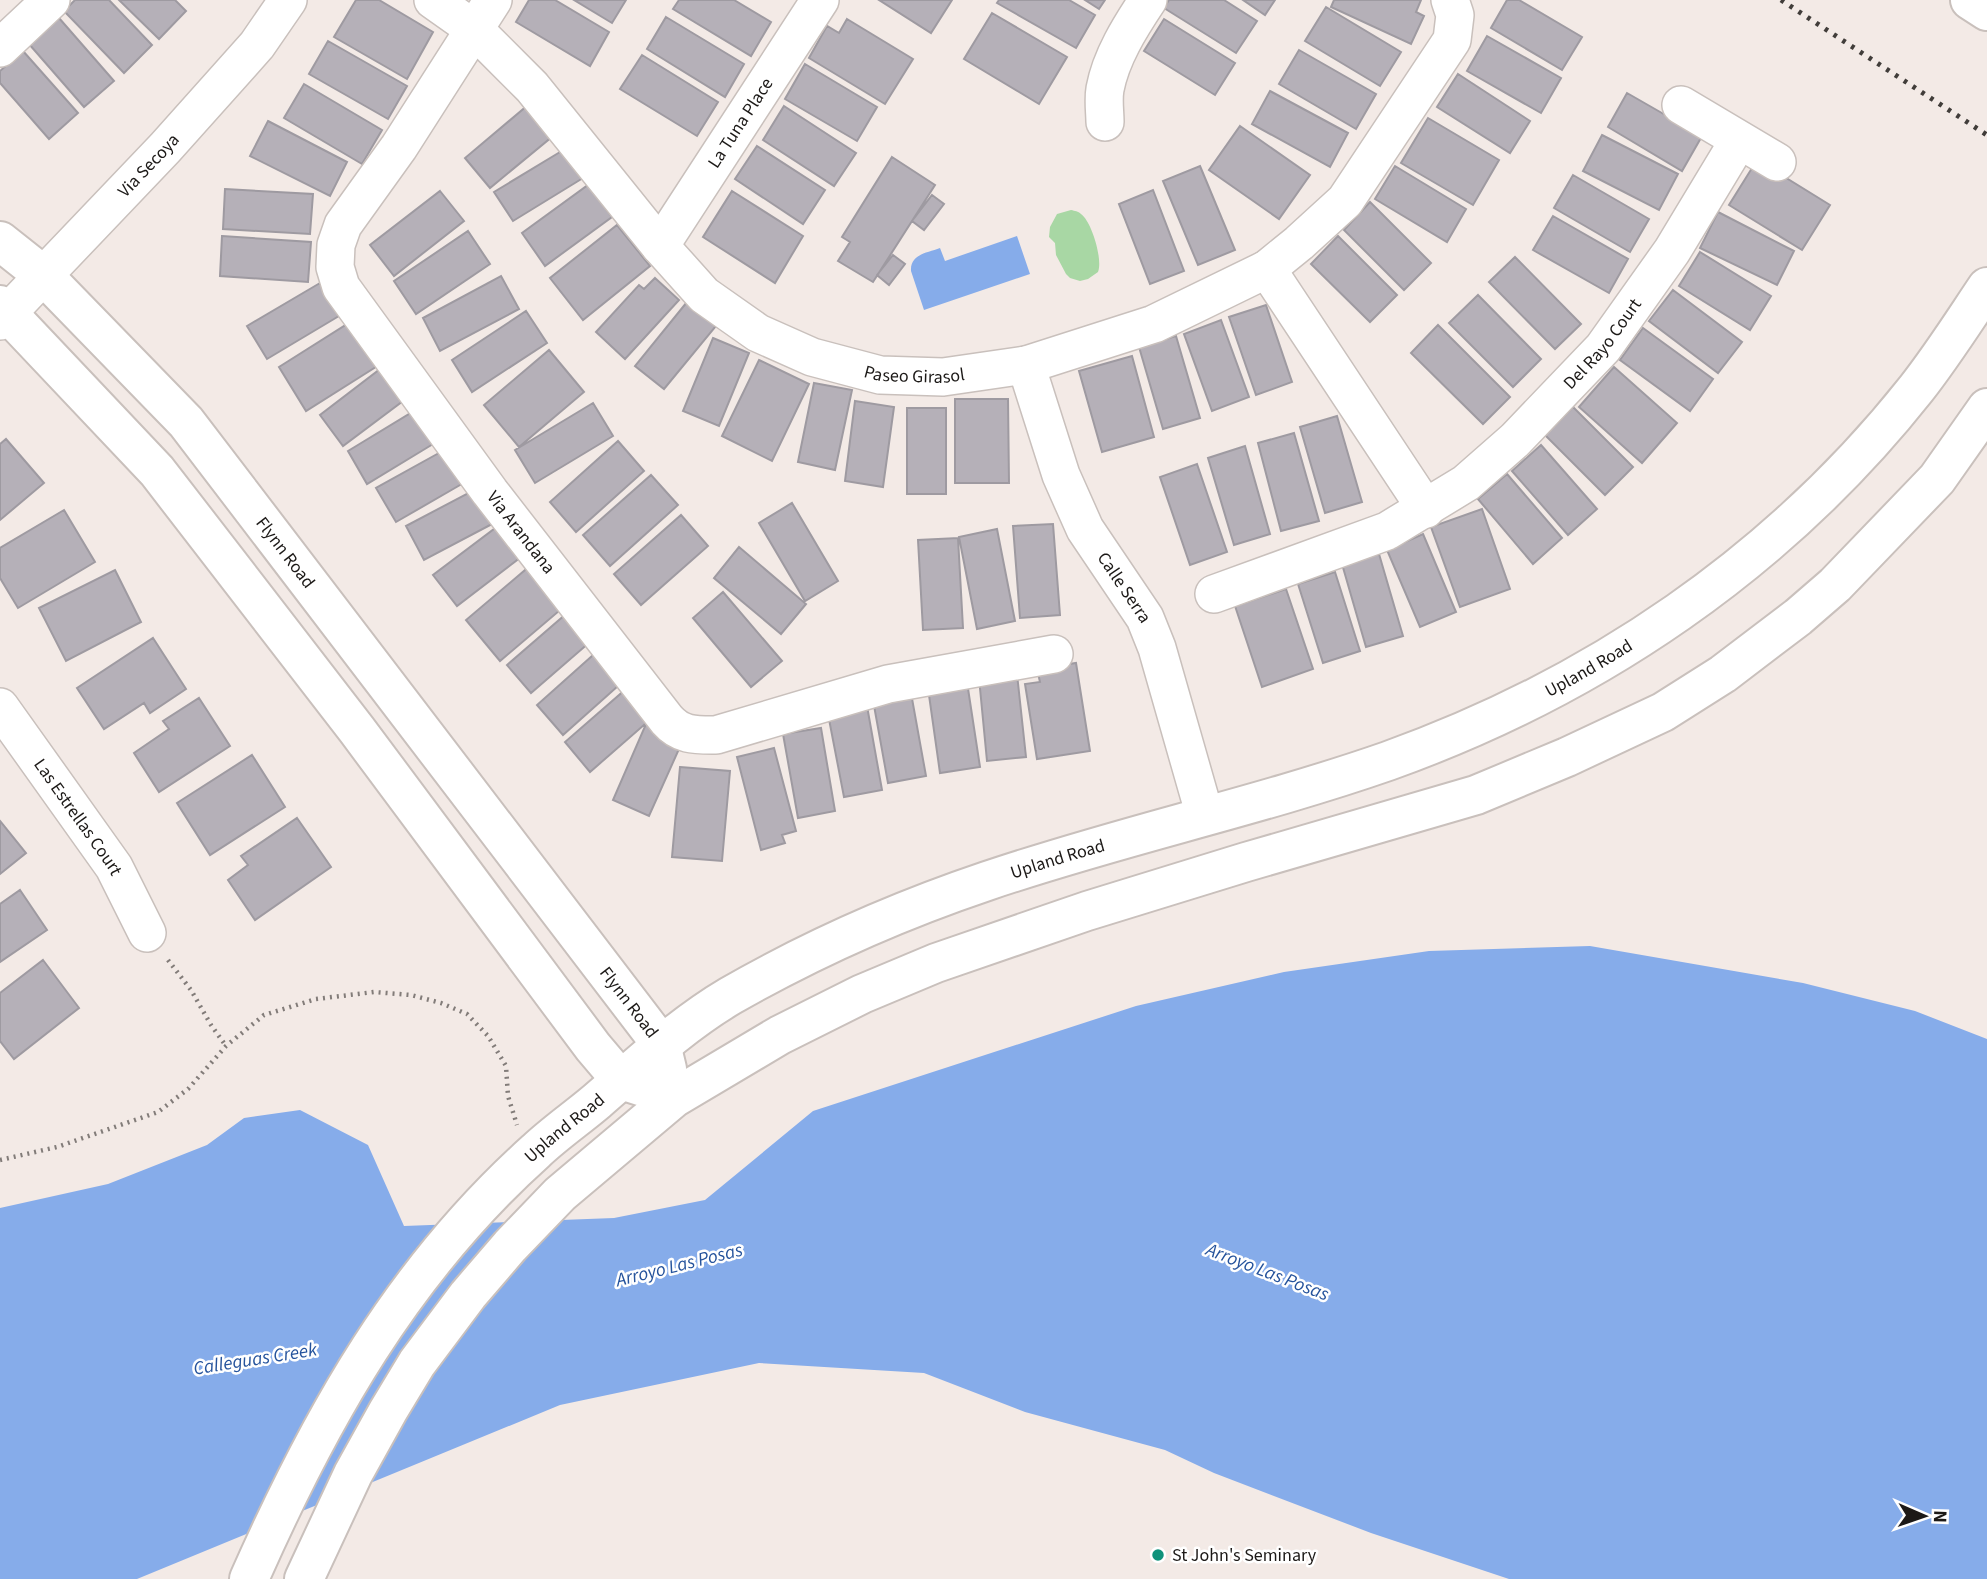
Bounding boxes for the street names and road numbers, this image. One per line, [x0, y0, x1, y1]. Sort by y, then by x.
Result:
street label: La Tuna Place [702, 73, 779, 173]
street label: Via Secoya [112, 128, 185, 203]
street label: Del Rayo Court [1558, 293, 1648, 395]
street label: Paseo Girasol [861, 359, 966, 390]
street label: Via Arandana [481, 486, 561, 579]
street label: Flynn Road [250, 512, 321, 594]
street label: Calle Serra [1091, 547, 1157, 628]
street label: Upland Road [1541, 633, 1638, 704]
street label: Las Estrellas Court [28, 754, 128, 880]
street label: Upland Road [1007, 833, 1108, 885]
street label: Flynn Road [593, 962, 664, 1043]
street label: Upland Road [519, 1088, 610, 1169]

